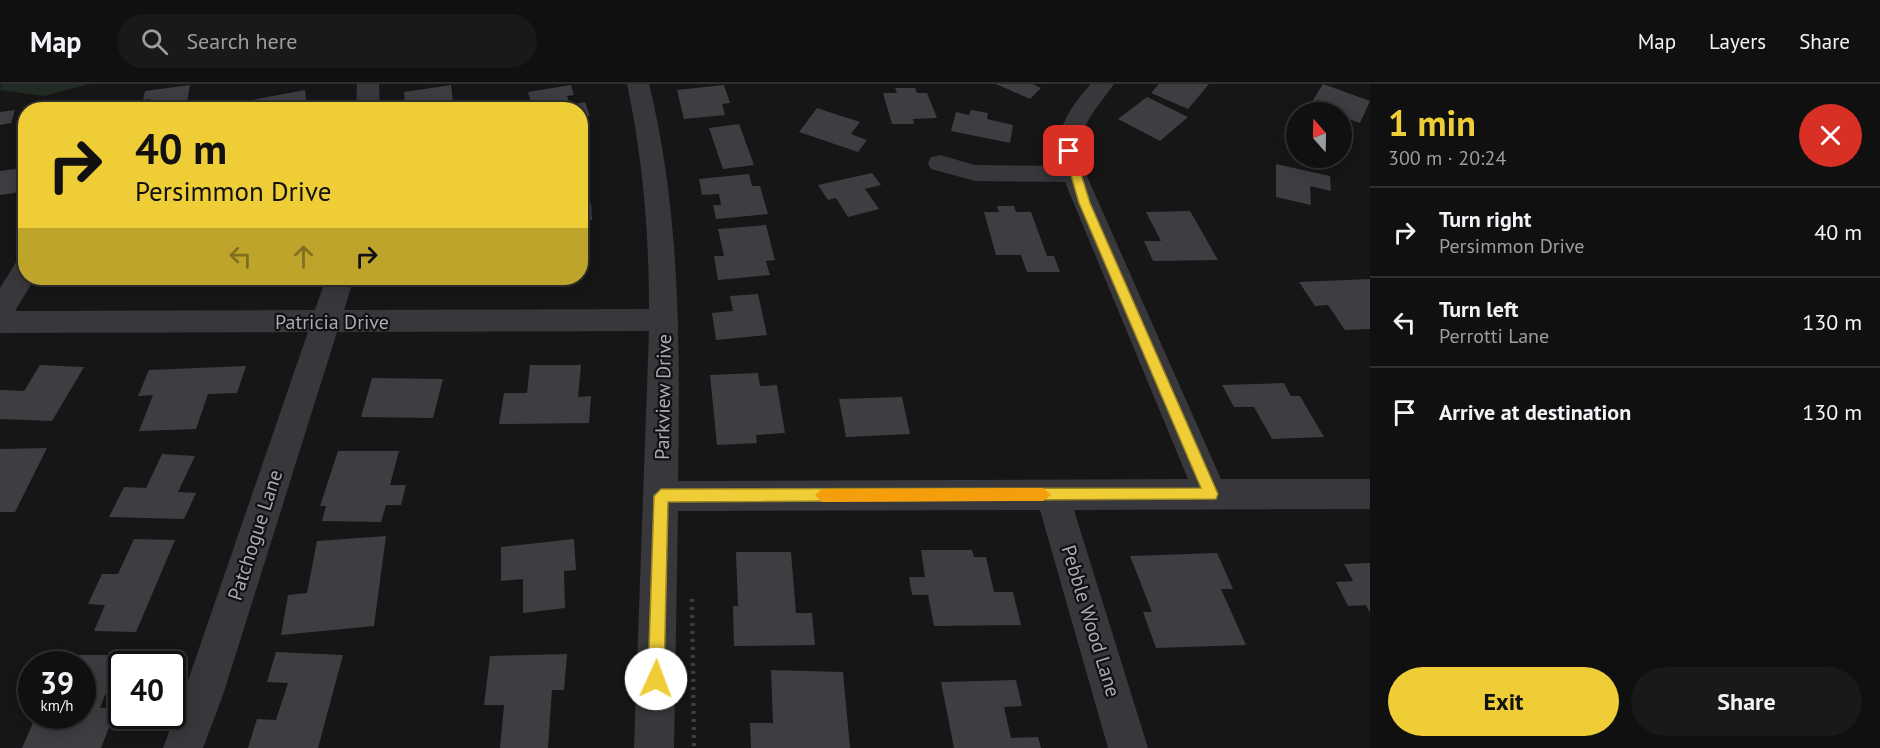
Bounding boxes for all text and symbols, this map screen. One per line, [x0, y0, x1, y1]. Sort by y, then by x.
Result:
search box [117, 14, 537, 68]
text: Map [30, 23, 81, 60]
icon: search [138, 25, 171, 58]
text: Search here [186, 27, 297, 55]
text: Map [1638, 28, 1676, 55]
text: Layers [1709, 28, 1766, 55]
text: Share [1799, 28, 1850, 55]
text: 1 min [1388, 99, 1476, 146]
north arrow [1286, 102, 1352, 168]
map controls [1286, 102, 1352, 168]
button: close [1799, 104, 1862, 167]
text: 40 m [135, 121, 227, 176]
pin [1043, 125, 1094, 176]
icon: right [36, 126, 114, 204]
icon: arrive [1052, 134, 1085, 167]
text: 300 m · 20:24 [1388, 145, 1506, 171]
text: Persimmon Drive [135, 174, 331, 208]
text: Turn right [1439, 205, 1531, 233]
icon: right [1388, 216, 1421, 249]
text: 40 m [1814, 218, 1862, 246]
text: Persimmon Drive [1439, 233, 1585, 259]
icon: left [224, 240, 257, 273]
icon: ahead [287, 240, 320, 273]
icon: right [350, 240, 383, 273]
text: Turn left [1439, 295, 1519, 323]
icon: left [1388, 306, 1421, 339]
text: 130 m [1802, 308, 1862, 336]
street label: Patricia Drive [275, 309, 389, 335]
text: Perrotti Lane [1439, 323, 1549, 349]
street label: Parkview Drive [649, 334, 677, 460]
icon: arrive [1388, 396, 1421, 429]
text: Arrive at destination [1439, 398, 1631, 426]
text: 130 m [1802, 398, 1862, 426]
street label: Patchogue Lane [222, 466, 288, 604]
street label: Pebble Wood Lane [1056, 542, 1126, 700]
position arrow [624, 647, 688, 711]
speed limit sign: 40 [108, 651, 186, 729]
text: 39 [40, 663, 74, 702]
button: Exit [1388, 667, 1619, 736]
button: Share [1631, 667, 1862, 736]
text: km/h [41, 696, 73, 715]

